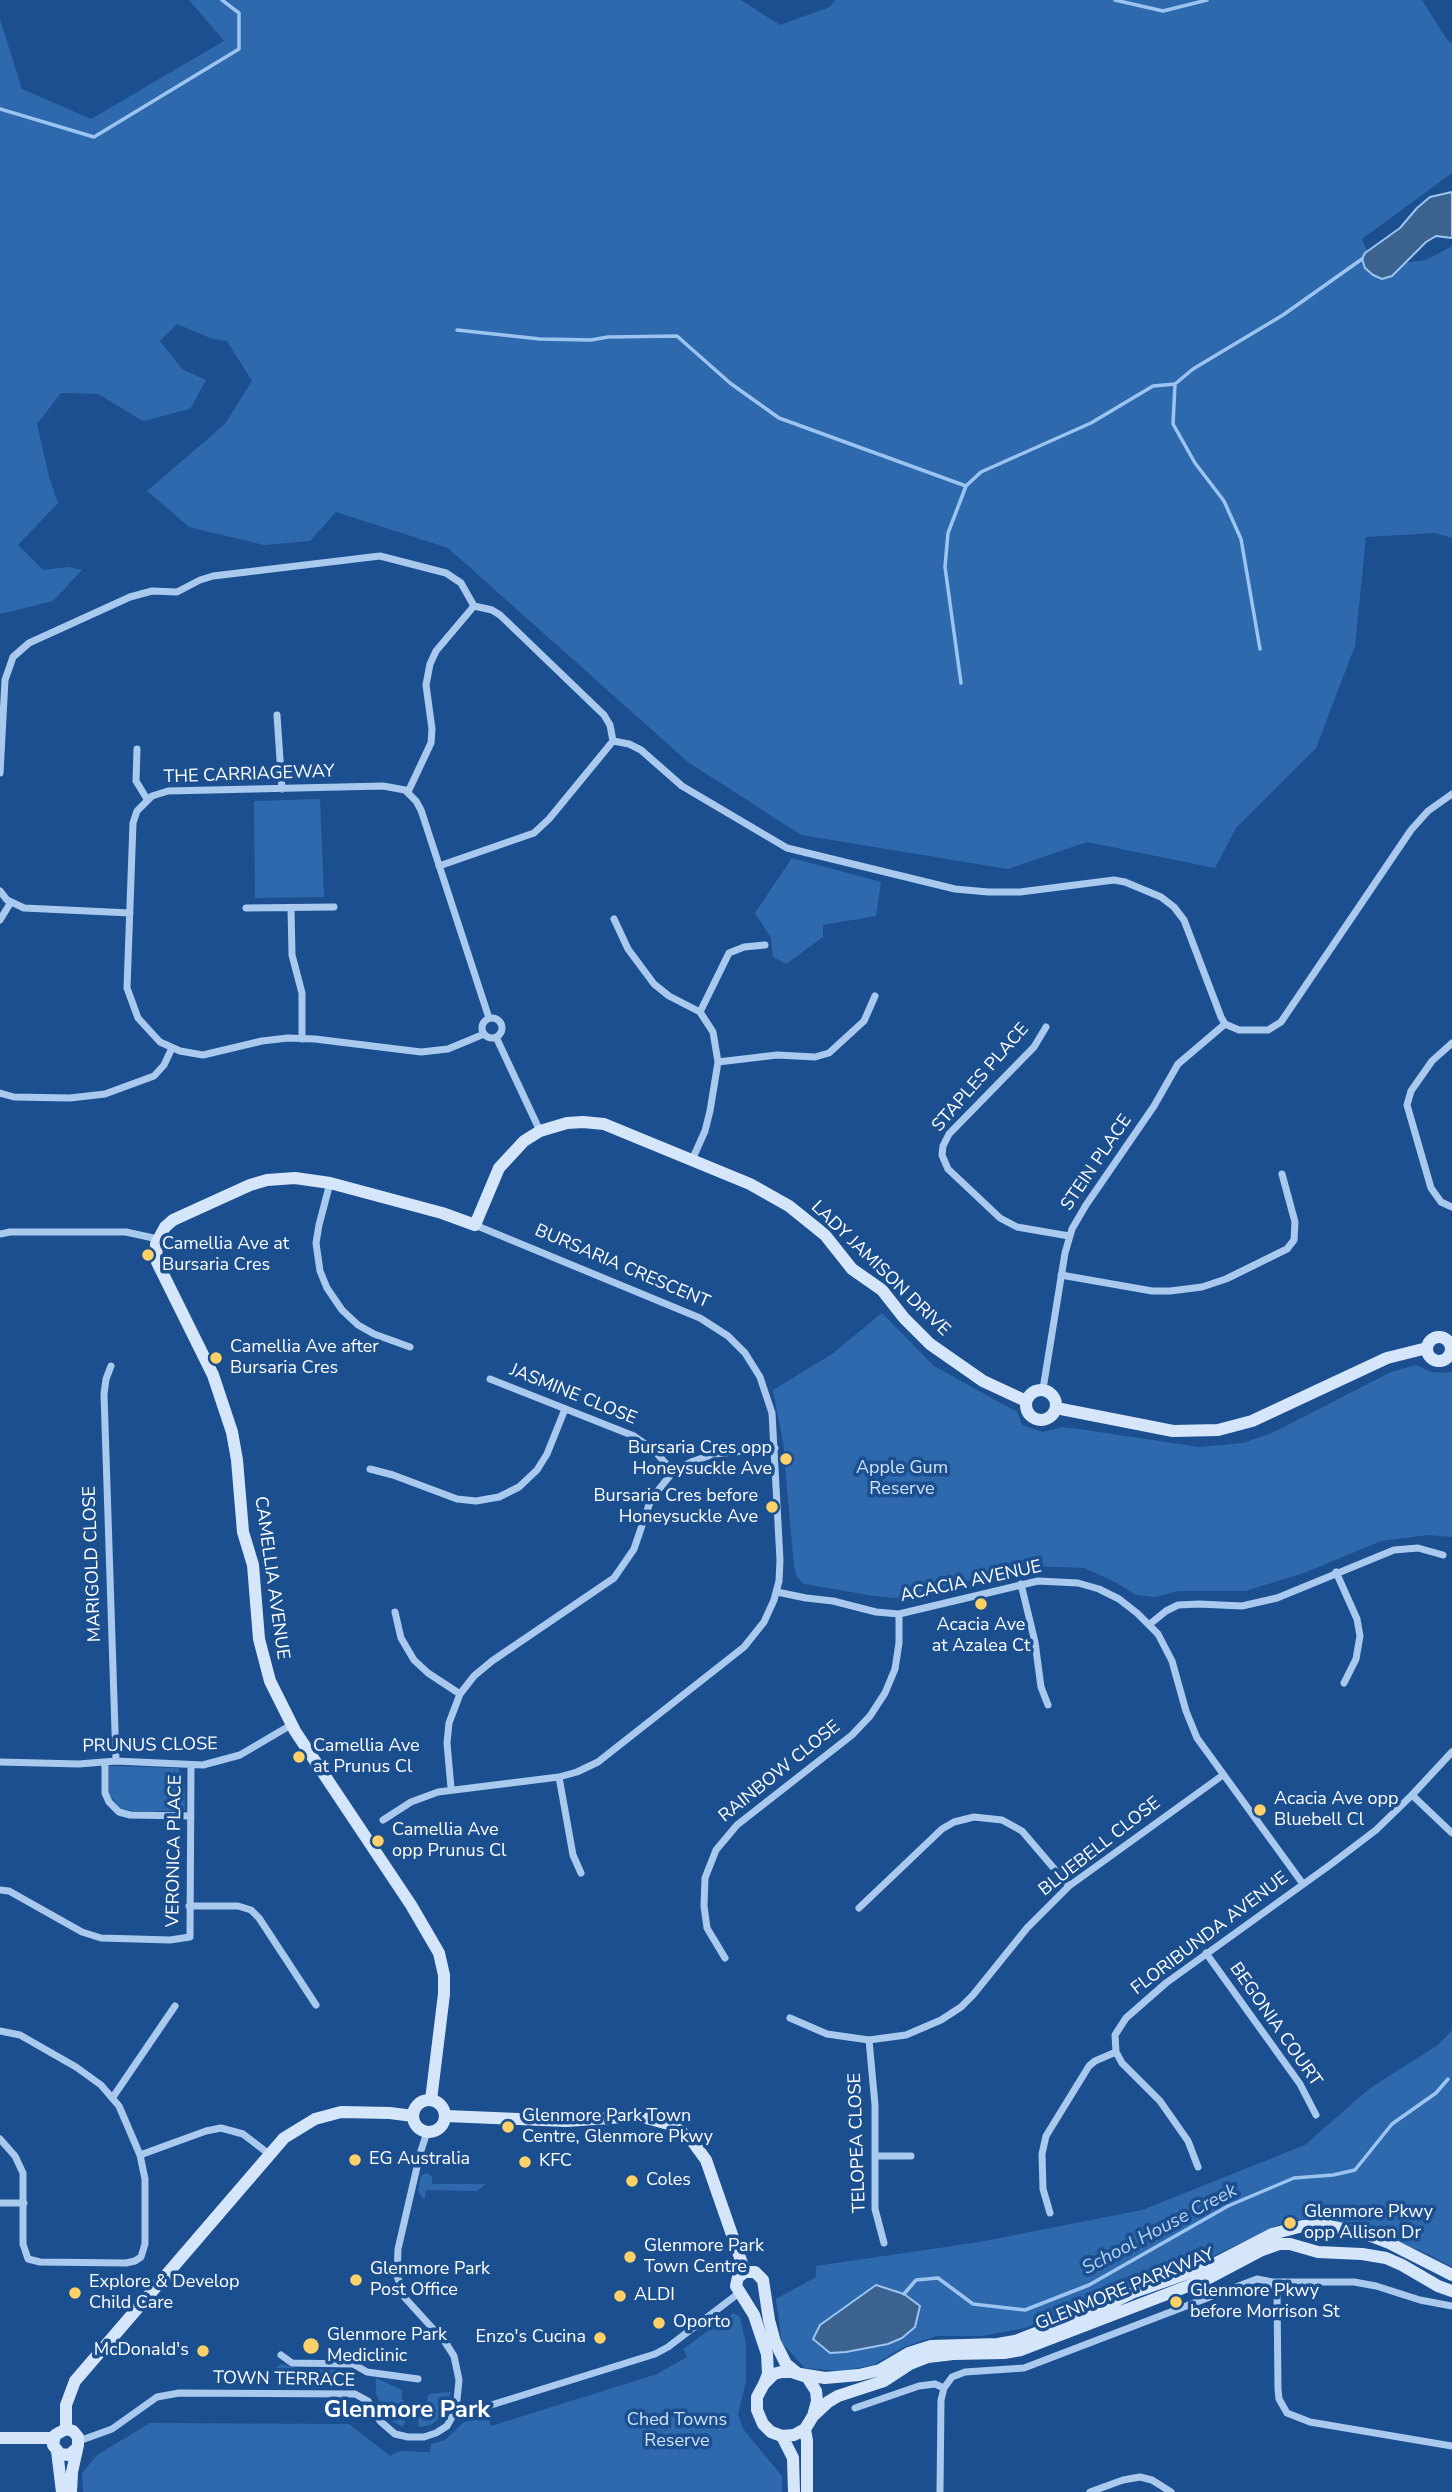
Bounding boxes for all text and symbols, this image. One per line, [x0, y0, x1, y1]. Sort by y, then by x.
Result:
street label: THE CARRIAGEWAY [163, 761, 335, 789]
street label: STAPLES PLACE [928, 1019, 1034, 1137]
street label: STEIN PLACE [1057, 1111, 1137, 1215]
street label: LADY JAMISON DRIVE [806, 1197, 954, 1341]
street label: BURSARIA CRESCENT [531, 1220, 713, 1314]
place label: Camellia Ave at Bursaria Cres [162, 1234, 289, 1276]
marker: Camellia Ave at Bursaria Cres [140, 1247, 156, 1263]
place label: Camellia Ave after Bursaria Cres [230, 1337, 379, 1380]
marker: Camellia Ave after Bursaria Cres [208, 1350, 224, 1366]
street label: JASMINE CLOSE [506, 1360, 640, 1430]
place label: Bursaria Cres opp Honeysuckle Ave [628, 1438, 772, 1480]
marker: Bursaria Cres opp Honeysuckle Ave [778, 1451, 794, 1467]
park label: Apple Gum Reserve [856, 1458, 948, 1500]
street label: MARIGOLD CLOSE [79, 1485, 107, 1643]
place label: Bursaria Cres before Honeysuckle Ave [593, 1486, 758, 1528]
street label: CAMELLIA AVENUE [249, 1495, 293, 1661]
marker: Bursaria Cres before Honeysuckle Ave [764, 1499, 780, 1515]
street label: ACACIA AVENUE [898, 1556, 1044, 1608]
marker: Acacia Ave at Azalea Ct [973, 1596, 989, 1612]
place label: Acacia Ave at Azalea Ct [932, 1615, 1030, 1658]
street label: RAINBOW CLOSE [715, 1717, 845, 1827]
street label: PRUNUS CLOSE [82, 1734, 218, 1758]
place label: Camellia Ave at Prunus Cl [313, 1736, 420, 1778]
marker: Camellia Ave at Prunus Cl [291, 1749, 307, 1765]
street label: VERONICA PLACE [163, 1775, 187, 1927]
place label: Acacia Ave opp Bluebell Cl [1274, 1789, 1398, 1832]
street label: BLUEBELL CLOSE [1035, 1793, 1165, 1901]
marker: Acacia Ave opp Bluebell Cl [1252, 1802, 1268, 1818]
place label: Camellia Ave opp Prunus Cl [392, 1820, 506, 1862]
marker: Camellia Ave opp Prunus Cl [370, 1833, 386, 1849]
street label: FLORIBUNDA AVENUE [1127, 1868, 1293, 2000]
street label: BEGONIA COURT [1224, 1959, 1326, 2091]
street label: TELOPEA CLOSE [845, 2073, 871, 2213]
place label: Glenmore Park Town Centre, Glenmore Pkwy [522, 2106, 713, 2148]
marker: Glenmore Park Town Centre, Glenmore Pkwy [500, 2119, 516, 2135]
place label: EG Australia [369, 2149, 470, 2171]
place label: KFC [539, 2151, 572, 2173]
marker: EG Australia [347, 2152, 363, 2168]
marker: KFC [517, 2154, 533, 2170]
place label: Coles [646, 2170, 691, 2192]
marker: Coles [624, 2173, 640, 2189]
water label: School House Creek [1079, 2180, 1241, 2280]
place label: Glenmore Pkwy opp Allison Dr [1304, 2202, 1433, 2244]
marker: Glenmore Pkwy opp Allison Dr [1282, 2215, 1298, 2231]
place label: Glenmore Park Town Centre [644, 2236, 764, 2278]
street label: GLENMORE PARKWAY [1033, 2244, 1217, 2336]
marker: Glenmore Park Town Centre [622, 2249, 638, 2265]
place label: Glenmore Park Post Office [370, 2259, 490, 2302]
place label: Explore & Develop Child Care [89, 2272, 240, 2314]
marker: Glenmore Park Post Office [348, 2272, 364, 2288]
place label: Glenmore Pkwy before Morrison St [1190, 2281, 1340, 2324]
marker: Explore & Develop Child Care [67, 2285, 83, 2301]
place label: ALDI [634, 2285, 675, 2307]
marker: ALDI [612, 2288, 628, 2304]
marker: Glenmore Pkwy before Morrison St [1168, 2294, 1184, 2310]
place label: Oporto [673, 2312, 730, 2334]
marker: Oporto [651, 2315, 667, 2331]
place label: Glenmore Park Mediclinic [327, 2325, 447, 2368]
place label: Enzo's Cucina [476, 2327, 586, 2349]
marker: Enzo's Cucina [592, 2330, 608, 2346]
marker: Glenmore Park Mediclinic [301, 2336, 321, 2356]
place label: McDonald's [94, 2340, 189, 2362]
marker: McDonald's [195, 2343, 211, 2359]
street label: TOWN TERRACE [213, 2368, 355, 2392]
district label: Glenmore Park [324, 2397, 490, 2425]
park label: Ched Towns Reserve [627, 2410, 727, 2452]

